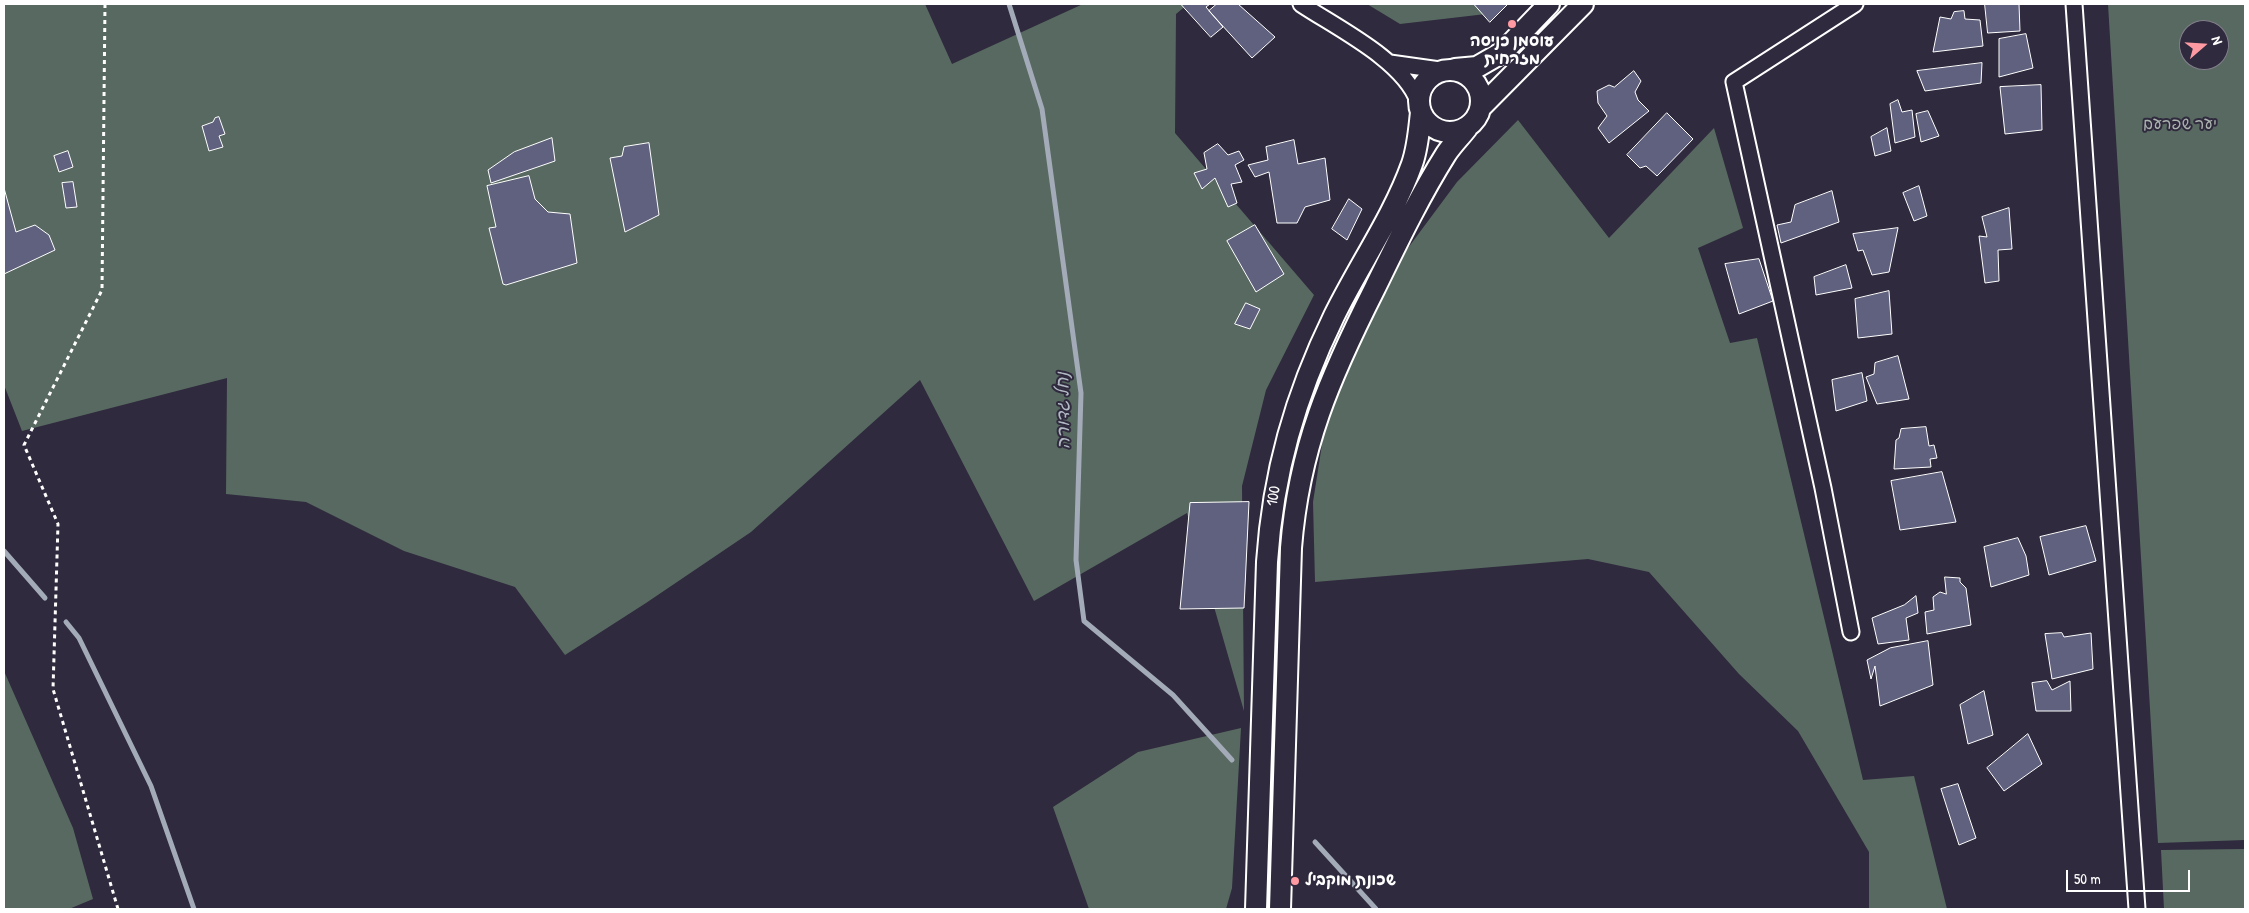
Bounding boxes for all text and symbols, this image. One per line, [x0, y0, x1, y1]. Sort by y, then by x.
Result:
marker: עוסמן כניסה מזרחית [1506, 18, 1518, 30]
north arrow [2179, 20, 2229, 70]
place label: עוסמן כניסה מזרחית [1470, 32, 1554, 70]
text: N [2208, 34, 2228, 47]
park label: יער שפרעם [2143, 115, 2217, 135]
water label: נחל גדורה [1053, 372, 1075, 450]
street label: 100 [1263, 484, 1285, 508]
scale bar [2069, 860, 2193, 892]
text: 50 m [2074, 868, 2101, 889]
place label: שכונת מוקביל [1305, 871, 1396, 891]
marker: שכונת מוקביל [1289, 875, 1301, 887]

